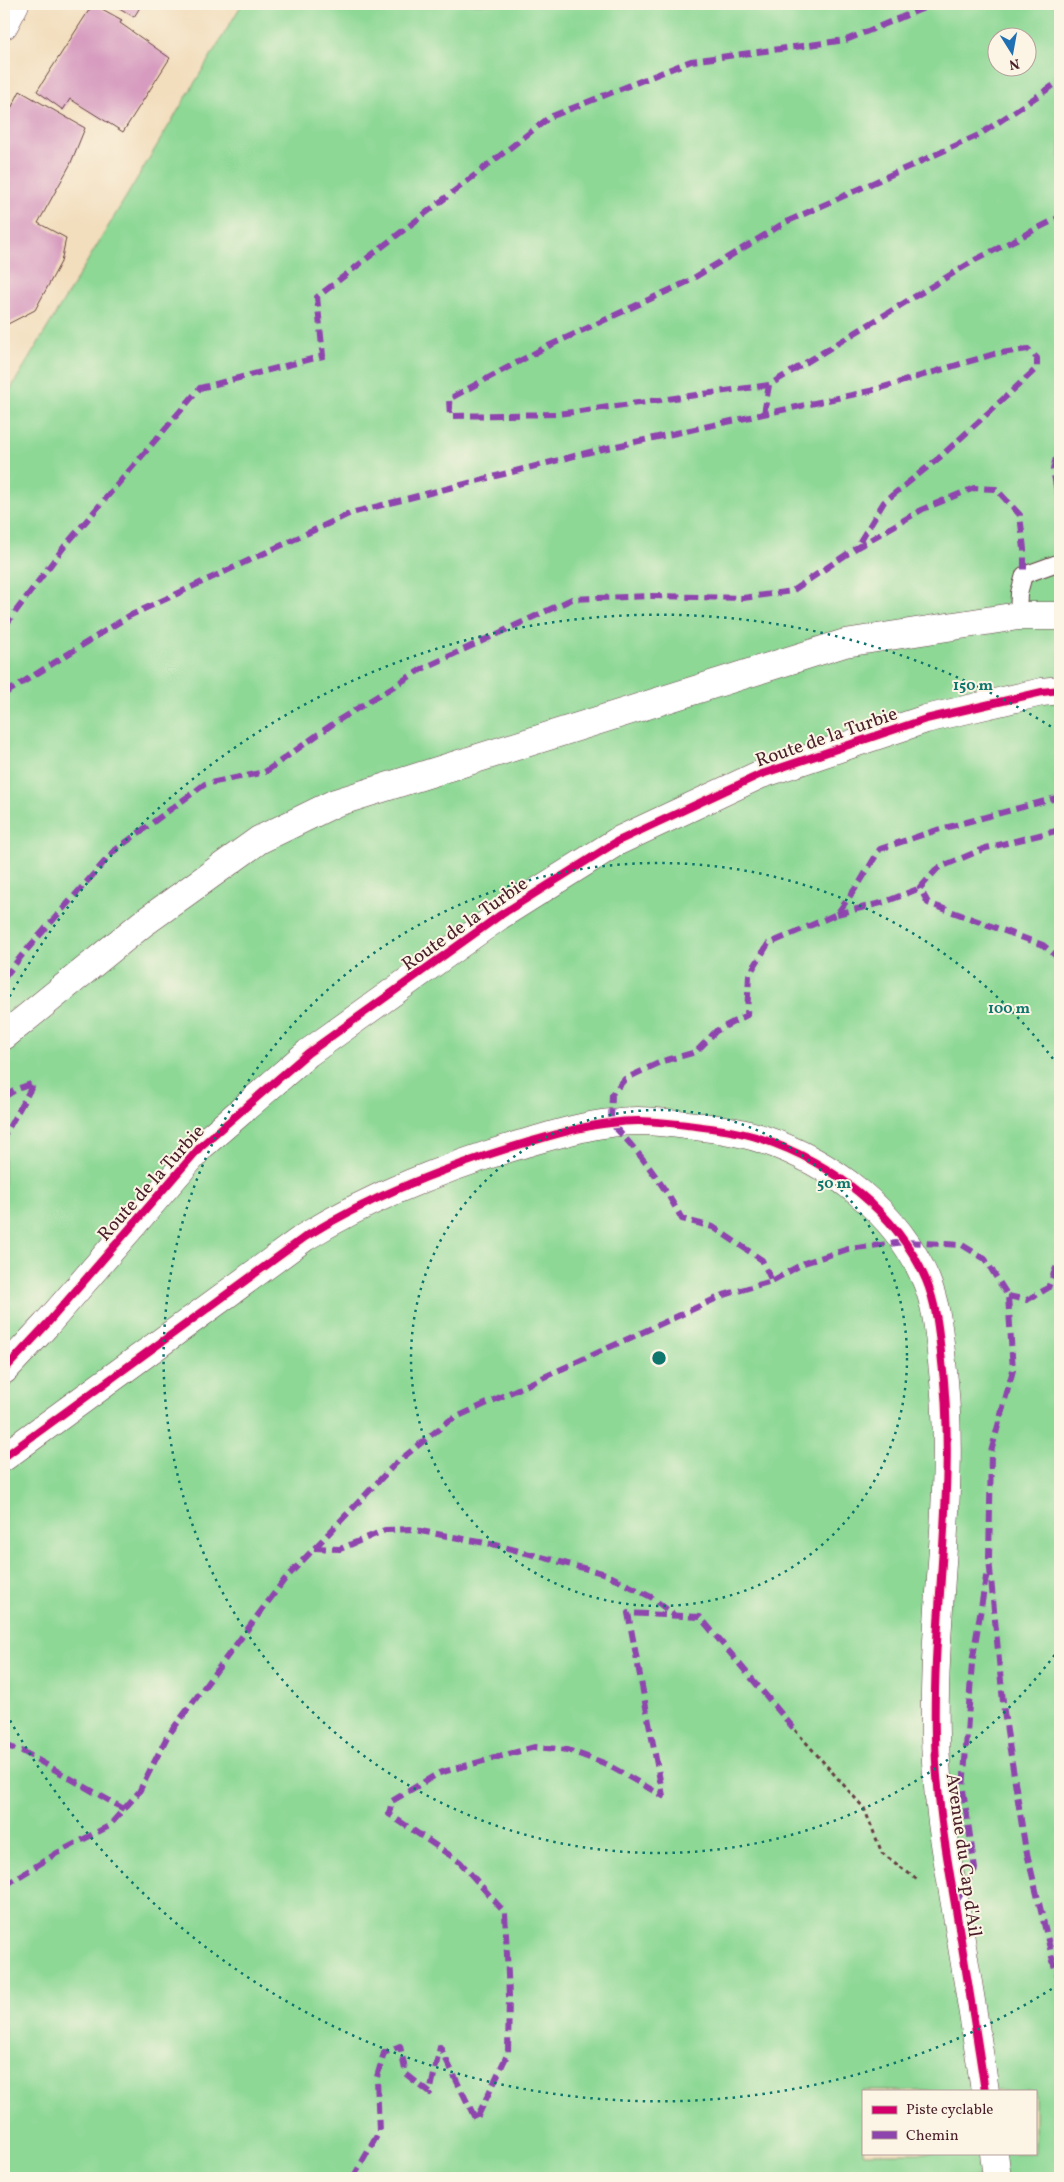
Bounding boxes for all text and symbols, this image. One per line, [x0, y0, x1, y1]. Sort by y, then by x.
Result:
north arrow [986, 28, 1036, 78]
text: N [1007, 53, 1021, 74]
text: 150 m [953, 676, 993, 697]
street label: Route de la Turbie [752, 701, 901, 774]
street label: Route de la Turbie [397, 871, 533, 978]
text: 100 m [988, 999, 1031, 1020]
street label: Route de la Turbie [92, 1119, 211, 1247]
text: 50 m [817, 1174, 851, 1195]
centre of rings [650, 1349, 668, 1367]
street label: Avenue du Cap d'Ail [939, 1772, 987, 1939]
legend [862, 2090, 1036, 2154]
text: Piste cyclable [906, 2100, 993, 2121]
text: Chemin [906, 2126, 959, 2147]

